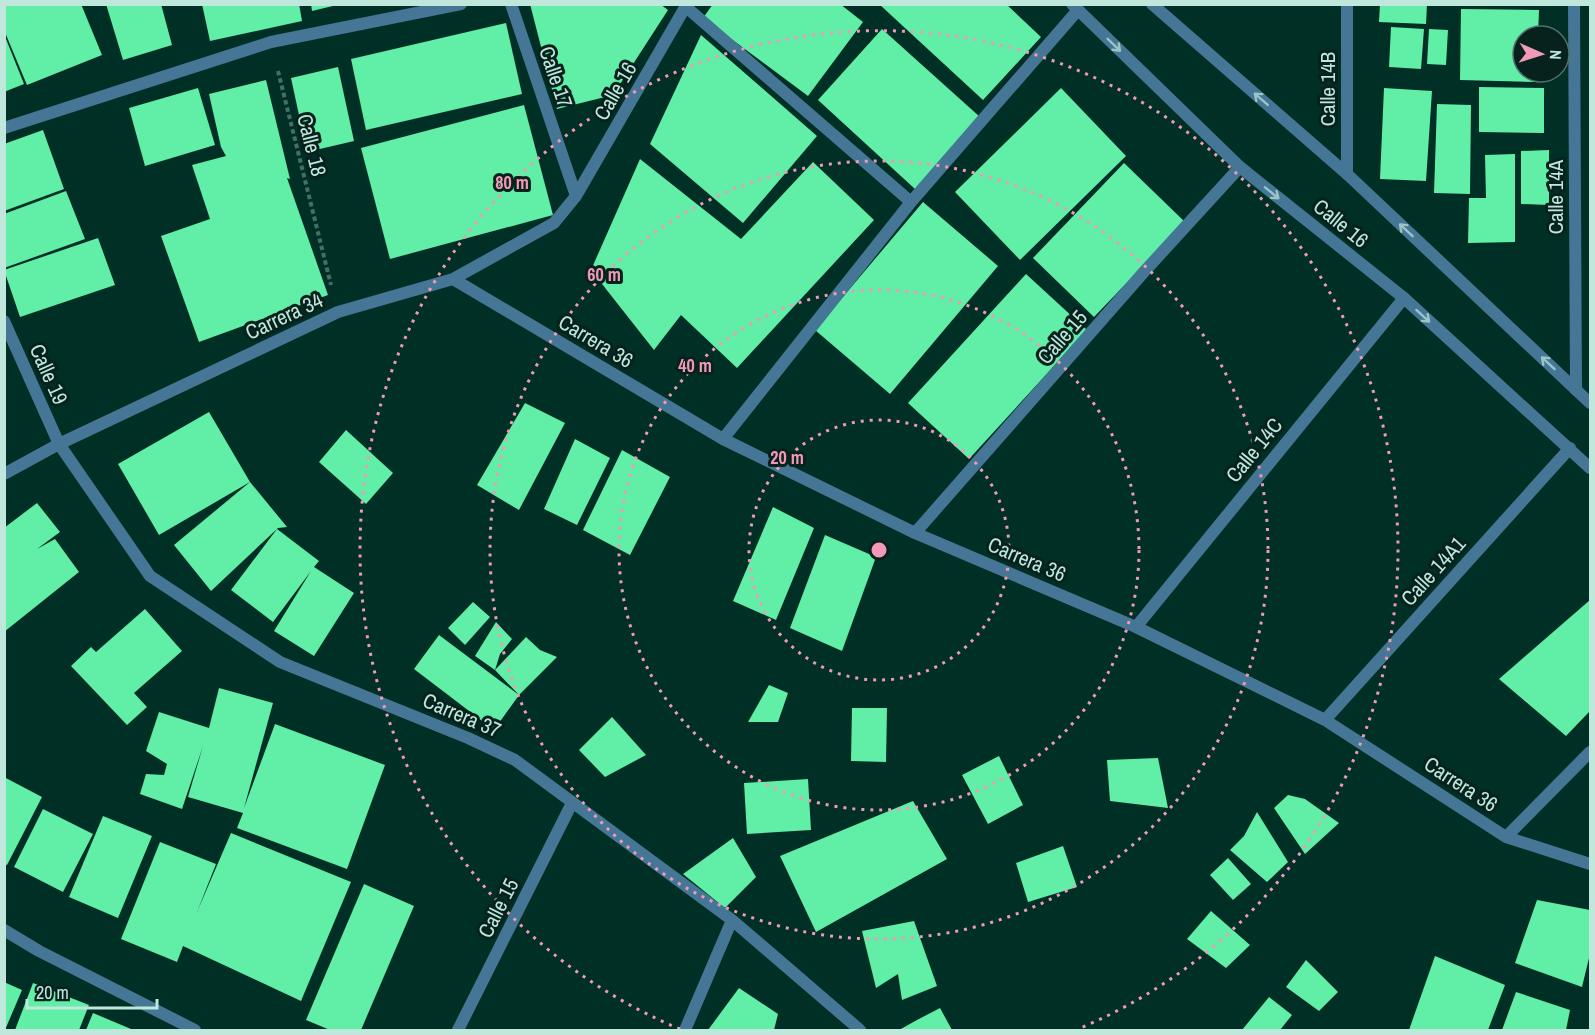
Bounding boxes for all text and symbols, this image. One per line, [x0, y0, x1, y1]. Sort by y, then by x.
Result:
north arrow [1511, 24, 1571, 84]
one-way arrow [1107, 38, 1122, 53]
street label: Calle 17 [532, 42, 580, 112]
text: N [1545, 49, 1567, 60]
street label: Calle 14B [1313, 52, 1342, 126]
street label: Calle 16 [587, 56, 643, 126]
one-way arrow [1254, 92, 1269, 106]
street label: Calle 18 [290, 111, 334, 179]
street label: Calle 14A [1541, 159, 1570, 234]
text: 80 m [495, 170, 529, 195]
one-way arrow [1264, 186, 1280, 199]
street label: Calle 16 [1307, 192, 1375, 254]
one-way arrow [1399, 223, 1414, 237]
text: 60 m [587, 262, 621, 287]
street label: Carrera 34 [241, 285, 328, 347]
street label: Calle 15 [1030, 304, 1094, 370]
street label: Carrera 36 [553, 307, 639, 375]
one-way arrow [1415, 309, 1430, 323]
street label: Calle 19 [23, 339, 75, 409]
text: 40 m [678, 353, 712, 378]
one-way arrow [1540, 356, 1555, 371]
street label: Calle 14C [1219, 411, 1289, 489]
text: 20 m [770, 445, 804, 470]
street label: Carrera 36 [983, 530, 1071, 588]
street label: Calle 14A1 [1394, 530, 1472, 612]
centre of rings [869, 540, 889, 560]
street label: Carrera 37 [418, 686, 506, 744]
street label: Carrera 36 [1419, 749, 1503, 819]
street label: Calle 15 [471, 873, 525, 943]
scale bar [27, 972, 158, 1010]
text: 20 m [36, 980, 69, 1005]

